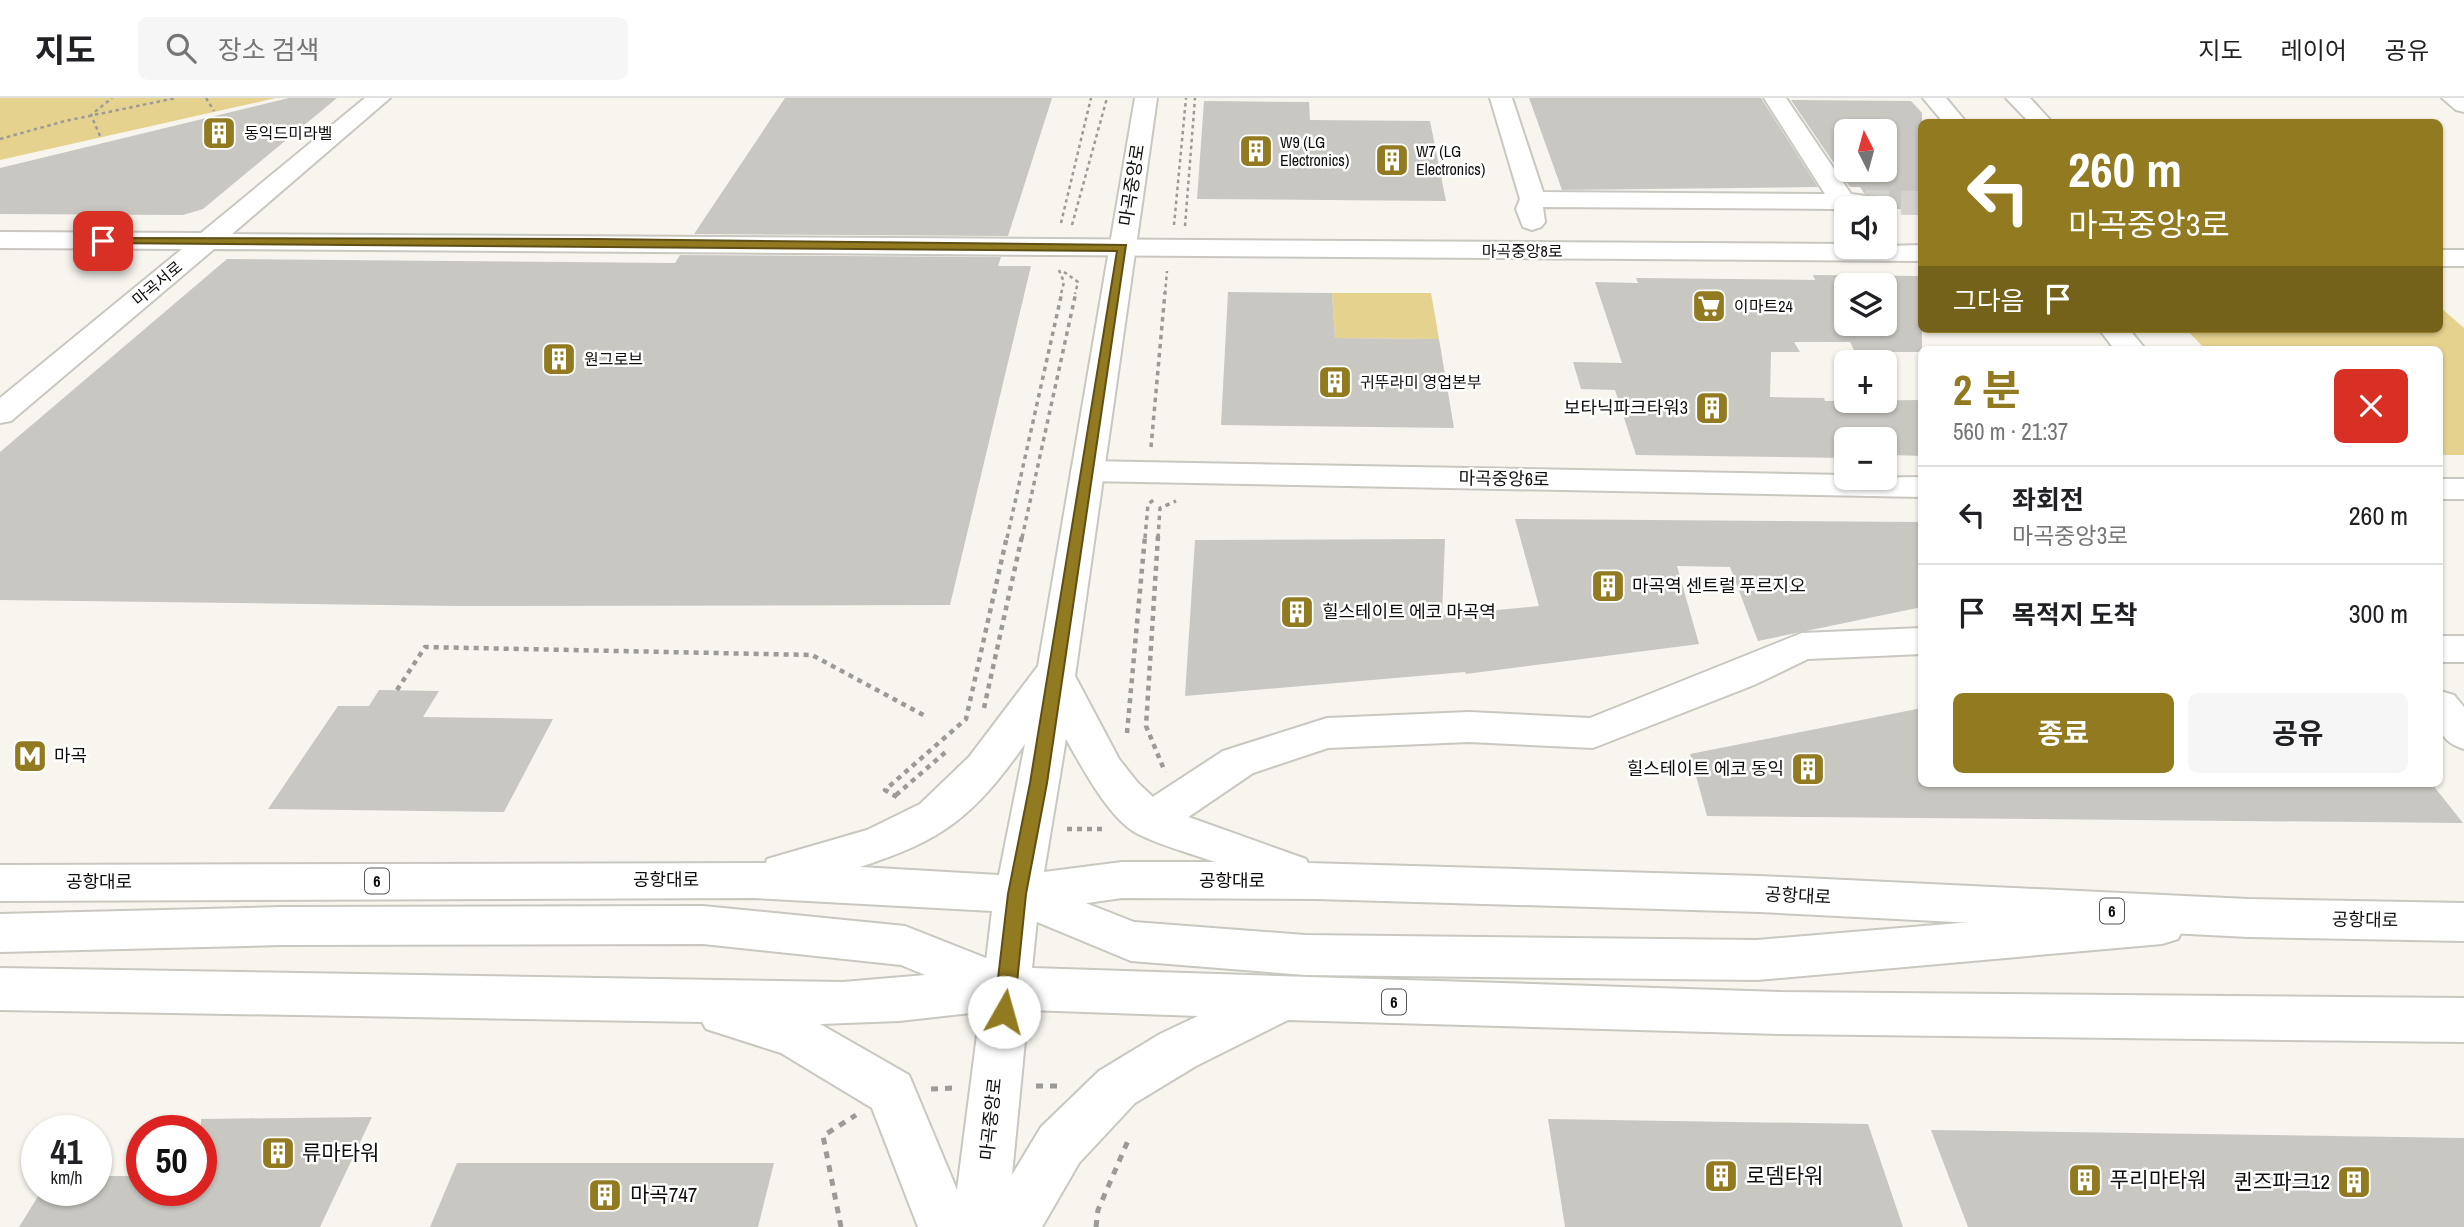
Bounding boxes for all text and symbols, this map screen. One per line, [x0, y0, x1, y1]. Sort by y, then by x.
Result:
search box [138, 17, 628, 80]
text: 지도 [35, 28, 96, 72]
icon: search [162, 29, 200, 67]
text: 장소 검색 [218, 32, 319, 67]
text: 지도 [2198, 34, 2243, 66]
text: 레이어 [2281, 34, 2347, 66]
text: 공유 [2385, 34, 2429, 66]
building icon: 동익드미라벨 [200, 114, 238, 152]
north arrow [1834, 119, 1897, 182]
map controls [1834, 119, 1897, 490]
place label: 동익드미라벨 [244, 122, 332, 144]
place label: W9 (LG Electronics) [1280, 131, 1349, 171]
building icon: W9 (LG Electronics) [1237, 132, 1275, 170]
text: 260 m [2068, 136, 2182, 202]
place label: W7 (LG Electronics) [1416, 140, 1485, 180]
building icon: W7 (LG Electronics) [1373, 141, 1411, 179]
street label: 마곡중앙로 [1113, 142, 1150, 228]
icon: left [1953, 147, 2044, 238]
button: sound [1834, 196, 1897, 259]
text: 마곡중앙3로 [2068, 203, 2230, 246]
pin [73, 211, 133, 271]
icon: arrive [84, 222, 122, 260]
street label: 마곡중앙8로 [1482, 240, 1563, 262]
street label: 마곡서로 [127, 255, 187, 310]
button: layers [1834, 273, 1897, 336]
icon: arrive [2039, 280, 2077, 318]
text: 그다음 [1953, 283, 2025, 318]
supermarket icon: 이마트24 [1690, 287, 1728, 325]
place label: 이마트24 [1734, 295, 1793, 317]
building icon: 원그로브 [540, 340, 578, 378]
place label: 원그로브 [584, 348, 643, 370]
button: + [1834, 350, 1897, 413]
text: 2 분 [1953, 362, 2020, 418]
building icon: 귀뚜라미 영업본부 [1316, 363, 1354, 401]
button: close [2334, 369, 2408, 443]
place label: 귀뚜라미 영업본부 [1360, 371, 1482, 393]
building icon: 보타닉파크타워3 [1693, 389, 1731, 427]
place label: 보타닉파크타워3 [1564, 395, 1688, 420]
text: 560 m · 21:37 [1953, 416, 2068, 447]
button: − [1834, 427, 1897, 490]
street label: 마곡중앙6로 [1458, 465, 1550, 492]
text: 좌회전 [2012, 482, 2084, 517]
icon: left [1953, 496, 1991, 534]
text: 260 m [2349, 498, 2408, 533]
text: 마곡중앙3로 [2012, 520, 2128, 551]
building icon: 마곡역 센트럴 푸르지오 [1589, 567, 1627, 605]
place label: 마곡역 센트럴 푸르지오 [1632, 573, 1806, 598]
building icon: 힐스테이트 에코 마곡역 [1278, 593, 1316, 631]
icon: arrive [1953, 594, 1991, 632]
text: 300 m [2349, 596, 2408, 631]
text: 목적지 도착 [2012, 597, 2138, 632]
place label: 힐스테이트 에코 마곡역 [1322, 599, 1496, 624]
button: 종료 [1953, 693, 2174, 773]
button: 공유 [2188, 693, 2408, 773]
metro station icon: 마곡 [11, 737, 49, 775]
place label: 마곡 [54, 743, 87, 768]
building icon: 힐스테이트 에코 동익 [1789, 750, 1827, 788]
place label: 힐스테이트 에코 동익 [1627, 756, 1784, 781]
street label: 공항대로 [633, 867, 699, 892]
road number: 6 [365, 868, 389, 894]
street label: 공항대로 [1199, 868, 1265, 893]
street label: 공항대로 [66, 869, 132, 894]
street label: 공항대로 [1764, 881, 1832, 910]
road number: 6 [2100, 898, 2124, 924]
street label: 공항대로 [2332, 906, 2398, 933]
position arrow [967, 975, 1041, 1049]
road number: 6 [1382, 989, 1406, 1014]
street label: 마곡중앙로 [974, 1076, 1007, 1161]
speed limit sign: 50 [126, 1115, 217, 1206]
text: 41 [51, 1128, 82, 1175]
building icon: 류마타워 [259, 1134, 297, 1172]
place label: 류마타워 [302, 1138, 379, 1167]
building icon: 로뎀타워 [1702, 1157, 1740, 1195]
place label: 로뎀타워 [1746, 1161, 1823, 1190]
building icon: 푸리마타워 [2066, 1161, 2104, 1199]
building icon: 퀸즈파크12 [2335, 1163, 2373, 1201]
text: km/h [51, 1165, 83, 1190]
place label: 푸리마타워 [2110, 1165, 2207, 1194]
place label: 퀸즈파크12 [2234, 1167, 2330, 1196]
building icon: 마곡747 [586, 1176, 624, 1214]
place label: 마곡747 [630, 1180, 697, 1209]

